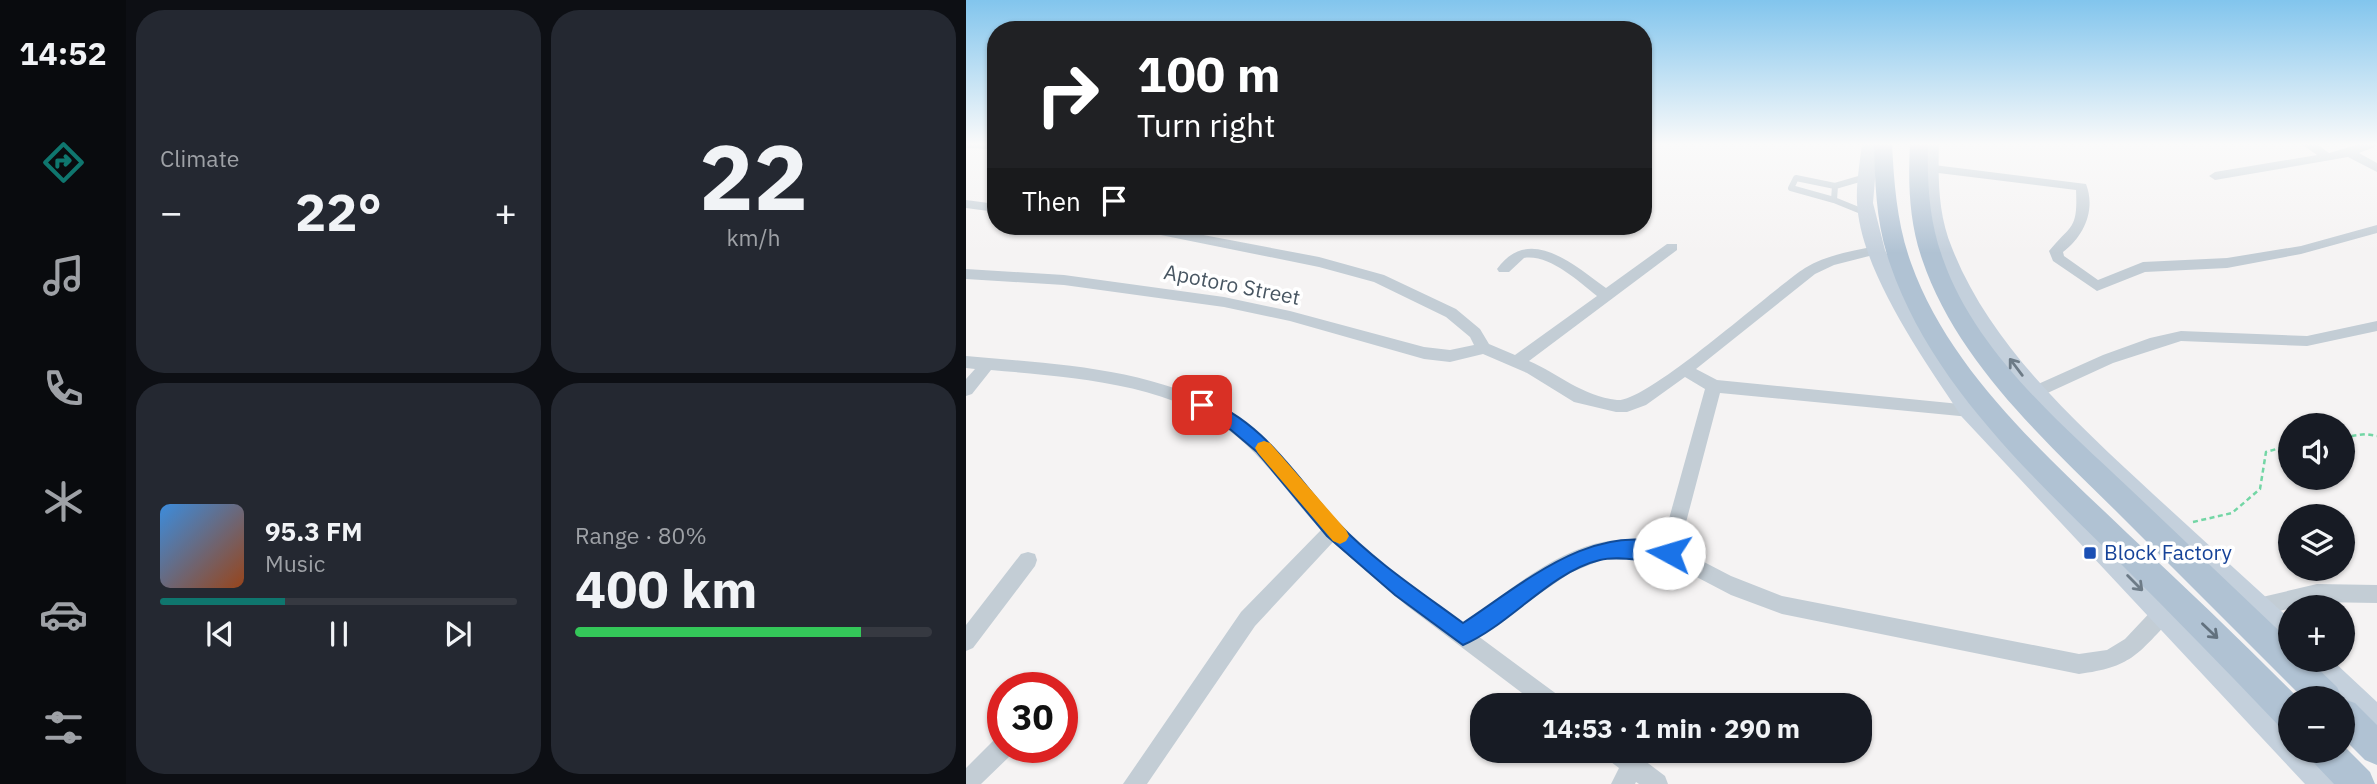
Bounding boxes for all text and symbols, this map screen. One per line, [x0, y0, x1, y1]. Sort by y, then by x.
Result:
text: 14:52 [19, 32, 107, 74]
text: 100 m [1137, 42, 1281, 105]
icon: right [1022, 49, 1113, 140]
text: Turn right [1137, 104, 1275, 146]
text: 22 [699, 117, 808, 235]
icon: directions [39, 138, 88, 187]
text: Climate [160, 143, 239, 173]
text: 22° [295, 178, 382, 245]
icon: arrive [1095, 182, 1133, 220]
text: Then [1022, 184, 1081, 218]
text: − [160, 187, 183, 236]
text: + [494, 187, 517, 236]
text: km/h [726, 222, 781, 252]
icon: music [39, 251, 88, 300]
street label: Apotoro Street [1162, 257, 1303, 311]
one-way arrow [2008, 358, 2023, 376]
icon: phone [39, 364, 88, 413]
pin [1172, 375, 1232, 435]
icon: arrive [1183, 386, 1221, 424]
map controls [2278, 413, 2355, 763]
button: sound [2278, 413, 2355, 490]
icon: climate [39, 477, 88, 526]
button: layers [2278, 504, 2355, 581]
text: 95.3 FM [265, 514, 363, 548]
position arrow [1632, 516, 1706, 590]
text: Range · 80% [575, 520, 707, 550]
place label: Block Factory [2104, 538, 2232, 566]
marker: Block Factory [2082, 545, 2098, 561]
text: Music [265, 548, 325, 578]
text: 400 km [575, 555, 757, 622]
one-way arrow [2127, 574, 2144, 591]
icon: car [39, 590, 88, 639]
button: + [2278, 595, 2355, 672]
icon: previous [201, 615, 239, 653]
icon: pause [320, 615, 358, 653]
icon: next [439, 615, 477, 653]
one-way arrow [2201, 622, 2218, 639]
speed limit sign: 30 [987, 672, 1078, 763]
button: − [2278, 686, 2355, 763]
icon: filters [39, 703, 88, 752]
text: 14:53 · 1 min · 290 m [1542, 711, 1800, 745]

